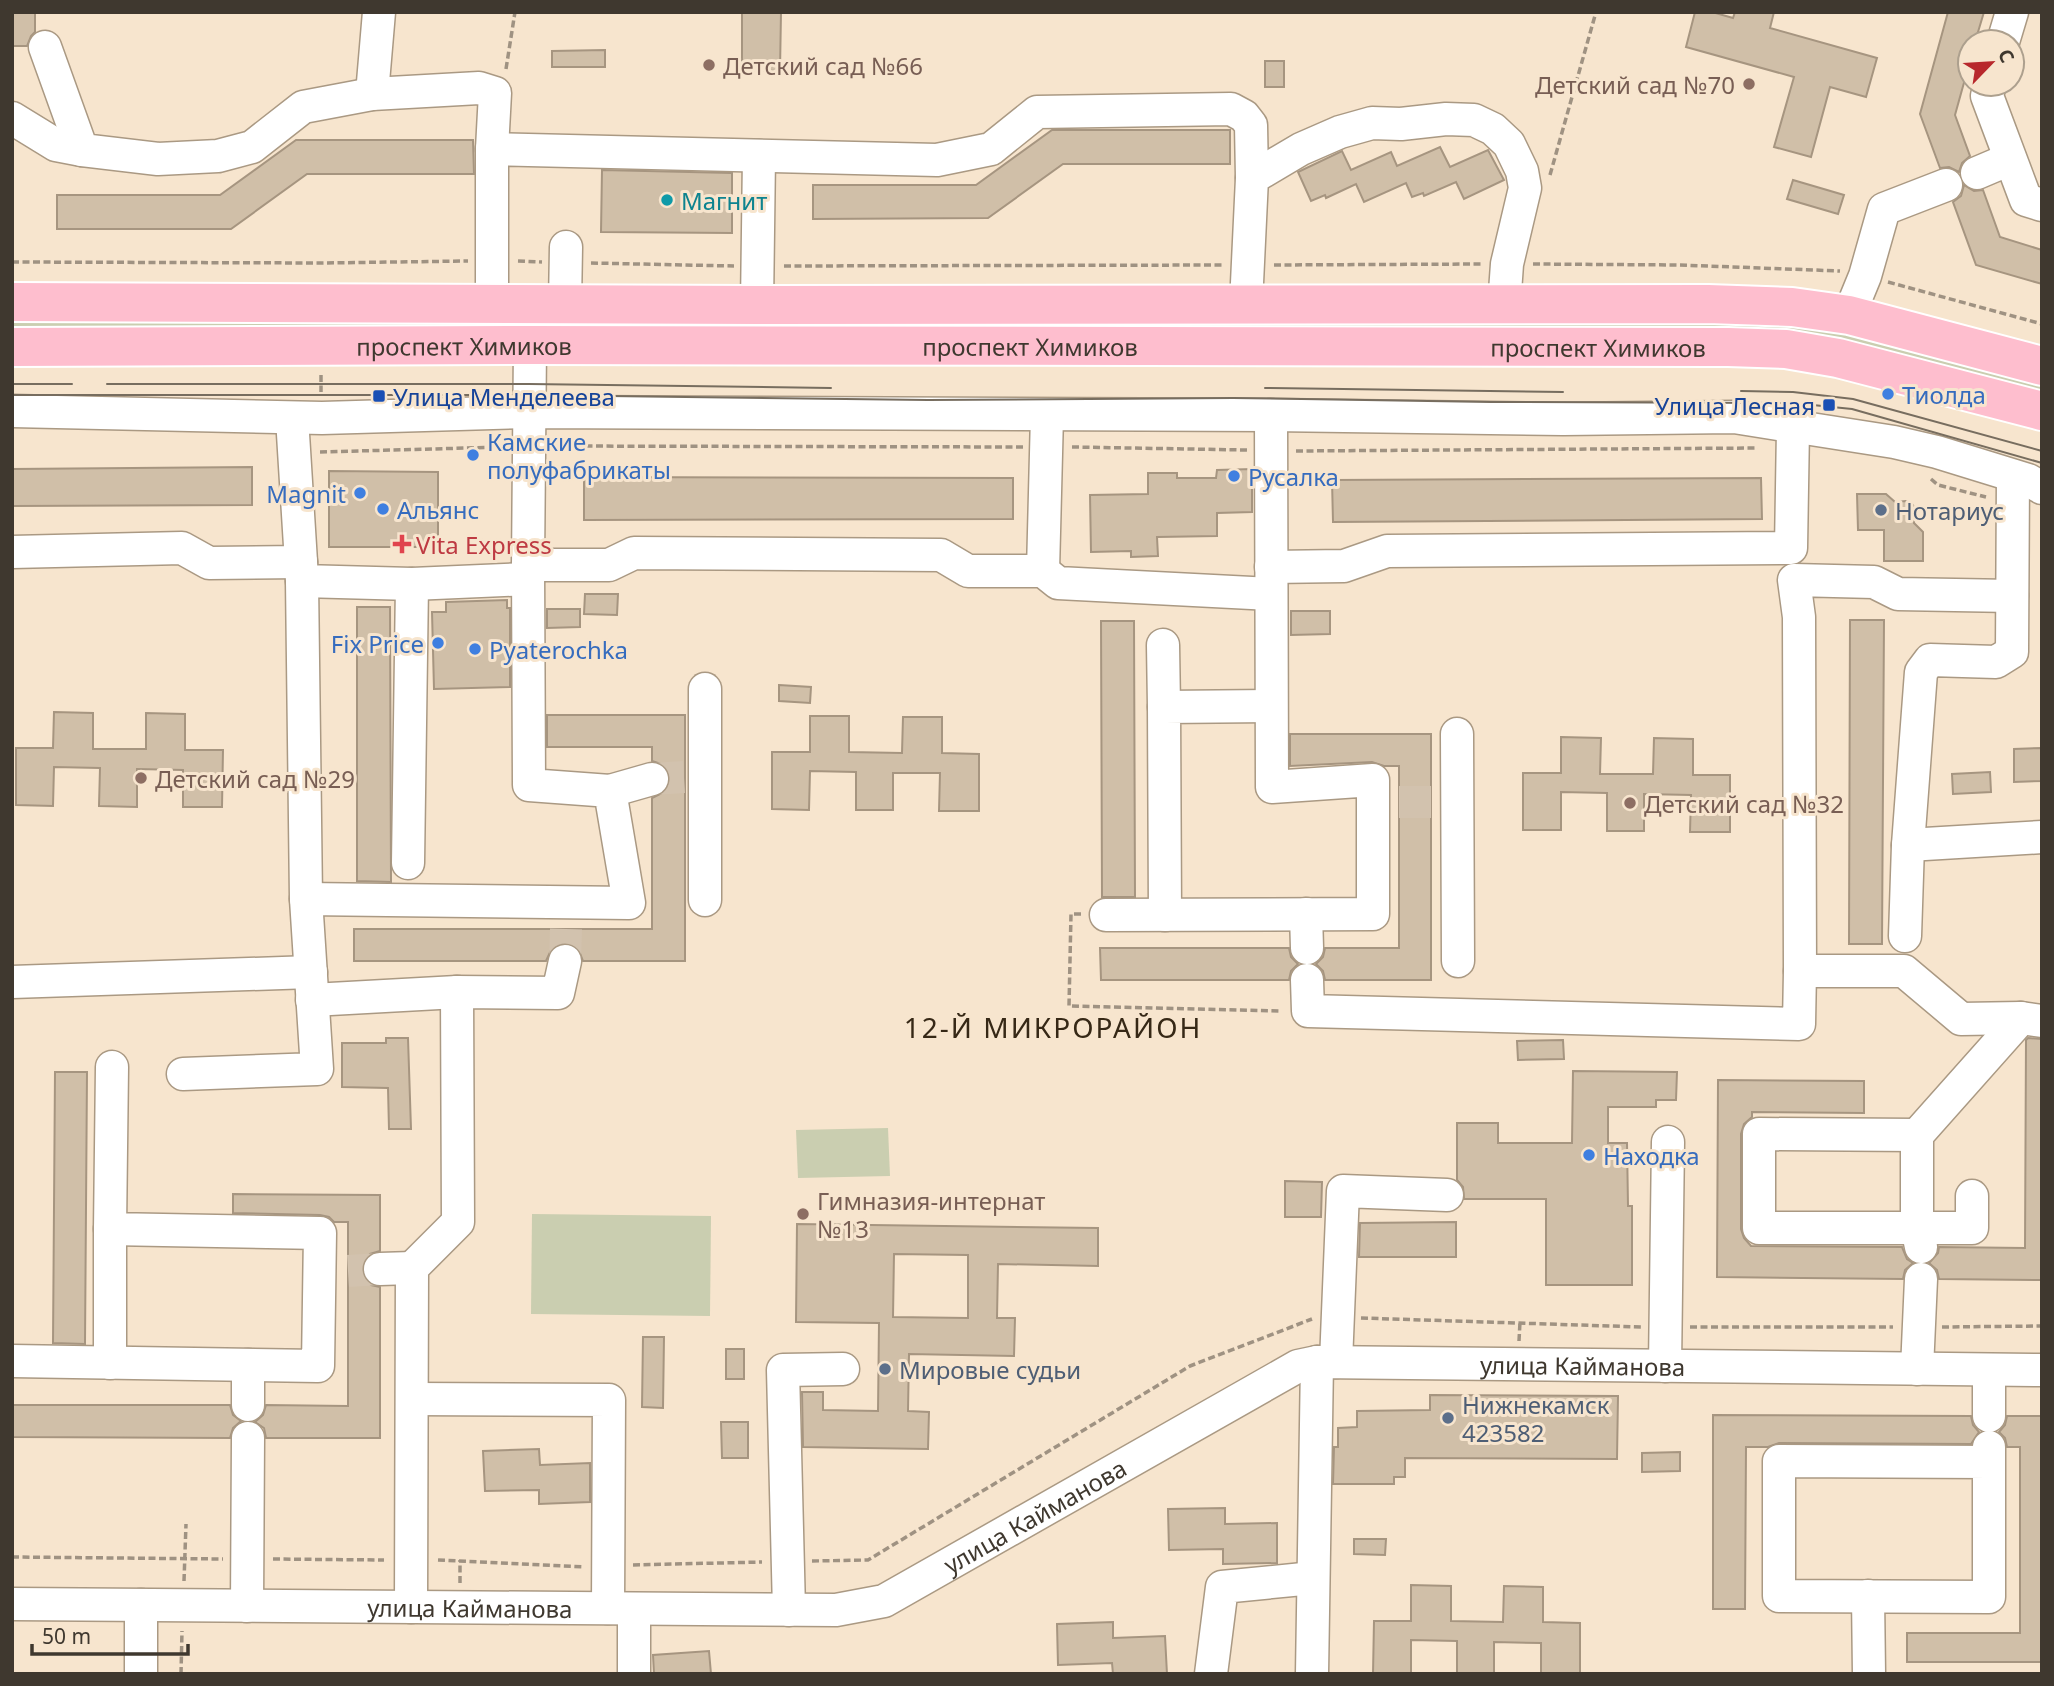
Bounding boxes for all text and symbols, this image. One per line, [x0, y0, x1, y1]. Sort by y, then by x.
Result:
north arrow [1956, 28, 2026, 98]
text: С [1992, 45, 2021, 67]
place label: Детский сад №66 [723, 49, 923, 82]
marker: Детский сад №66 [701, 57, 717, 73]
place label: Детский сад №70 [1535, 68, 1735, 101]
marker: Детский сад №70 [1741, 76, 1757, 92]
place label: Магнит [681, 184, 767, 217]
marker: Магнит [659, 192, 675, 208]
street label: проспект Химиков [356, 328, 572, 362]
street label: проспект Химиков [922, 329, 1138, 363]
street label: проспект Химиков [1490, 330, 1706, 363]
place label: Тиолда [1902, 378, 1986, 411]
place label: Улица Менделеева [393, 380, 615, 413]
marker: Тиолда [1880, 386, 1896, 402]
marker: Улица Менделеева [371, 388, 387, 404]
place label: Улица Лесная [1654, 389, 1815, 422]
marker: Улица Лесная [1821, 397, 1837, 413]
place label: Камские полуфабрикаты [487, 425, 671, 486]
marker: Камские полуфабрикаты [465, 447, 481, 463]
place label: Русалка [1248, 460, 1339, 493]
marker: Русалка [1226, 468, 1242, 484]
place label: Magnit [266, 477, 346, 510]
marker: Magnit [352, 485, 368, 501]
place label: Альянс [397, 493, 479, 526]
place label: Нотариус [1895, 494, 2004, 527]
marker: Альянс [375, 501, 391, 517]
marker: Нотариус [1873, 502, 1889, 518]
place label: Vita Express [416, 528, 552, 561]
marker: Vita Express [394, 536, 410, 552]
place label: Fix Price [331, 627, 424, 660]
place label: Pyaterochka [489, 633, 628, 666]
marker: Fix Price [430, 635, 446, 651]
marker: Pyaterochka [467, 641, 483, 657]
place label: Детский сад №29 [155, 762, 355, 795]
marker: Детский сад №29 [133, 770, 149, 786]
place label: Детский сад №32 [1644, 787, 1844, 820]
marker: Детский сад №32 [1622, 795, 1638, 811]
district label: 12-Й МИКРОРАЙОН [904, 1008, 1202, 1046]
place label: Находка [1603, 1139, 1700, 1172]
marker: Находка [1581, 1147, 1597, 1163]
place label: Гимназия-интернат №13 [817, 1184, 1045, 1245]
marker: Гимназия-интернат №13 [795, 1206, 811, 1222]
street label: улица Кайманова [1480, 1347, 1685, 1383]
place label: Мировые судьи [899, 1353, 1081, 1386]
marker: Мировые судьи [877, 1361, 893, 1377]
place label: Нижнекамск 423582 [1462, 1388, 1610, 1449]
marker: Нижнекамск 423582 [1440, 1410, 1456, 1426]
street label: улица Кайманова [937, 1451, 1132, 1581]
street label: улица Кайманова [367, 1590, 573, 1625]
scale bar [32, 1612, 187, 1656]
text: 50 m [42, 1622, 91, 1650]

